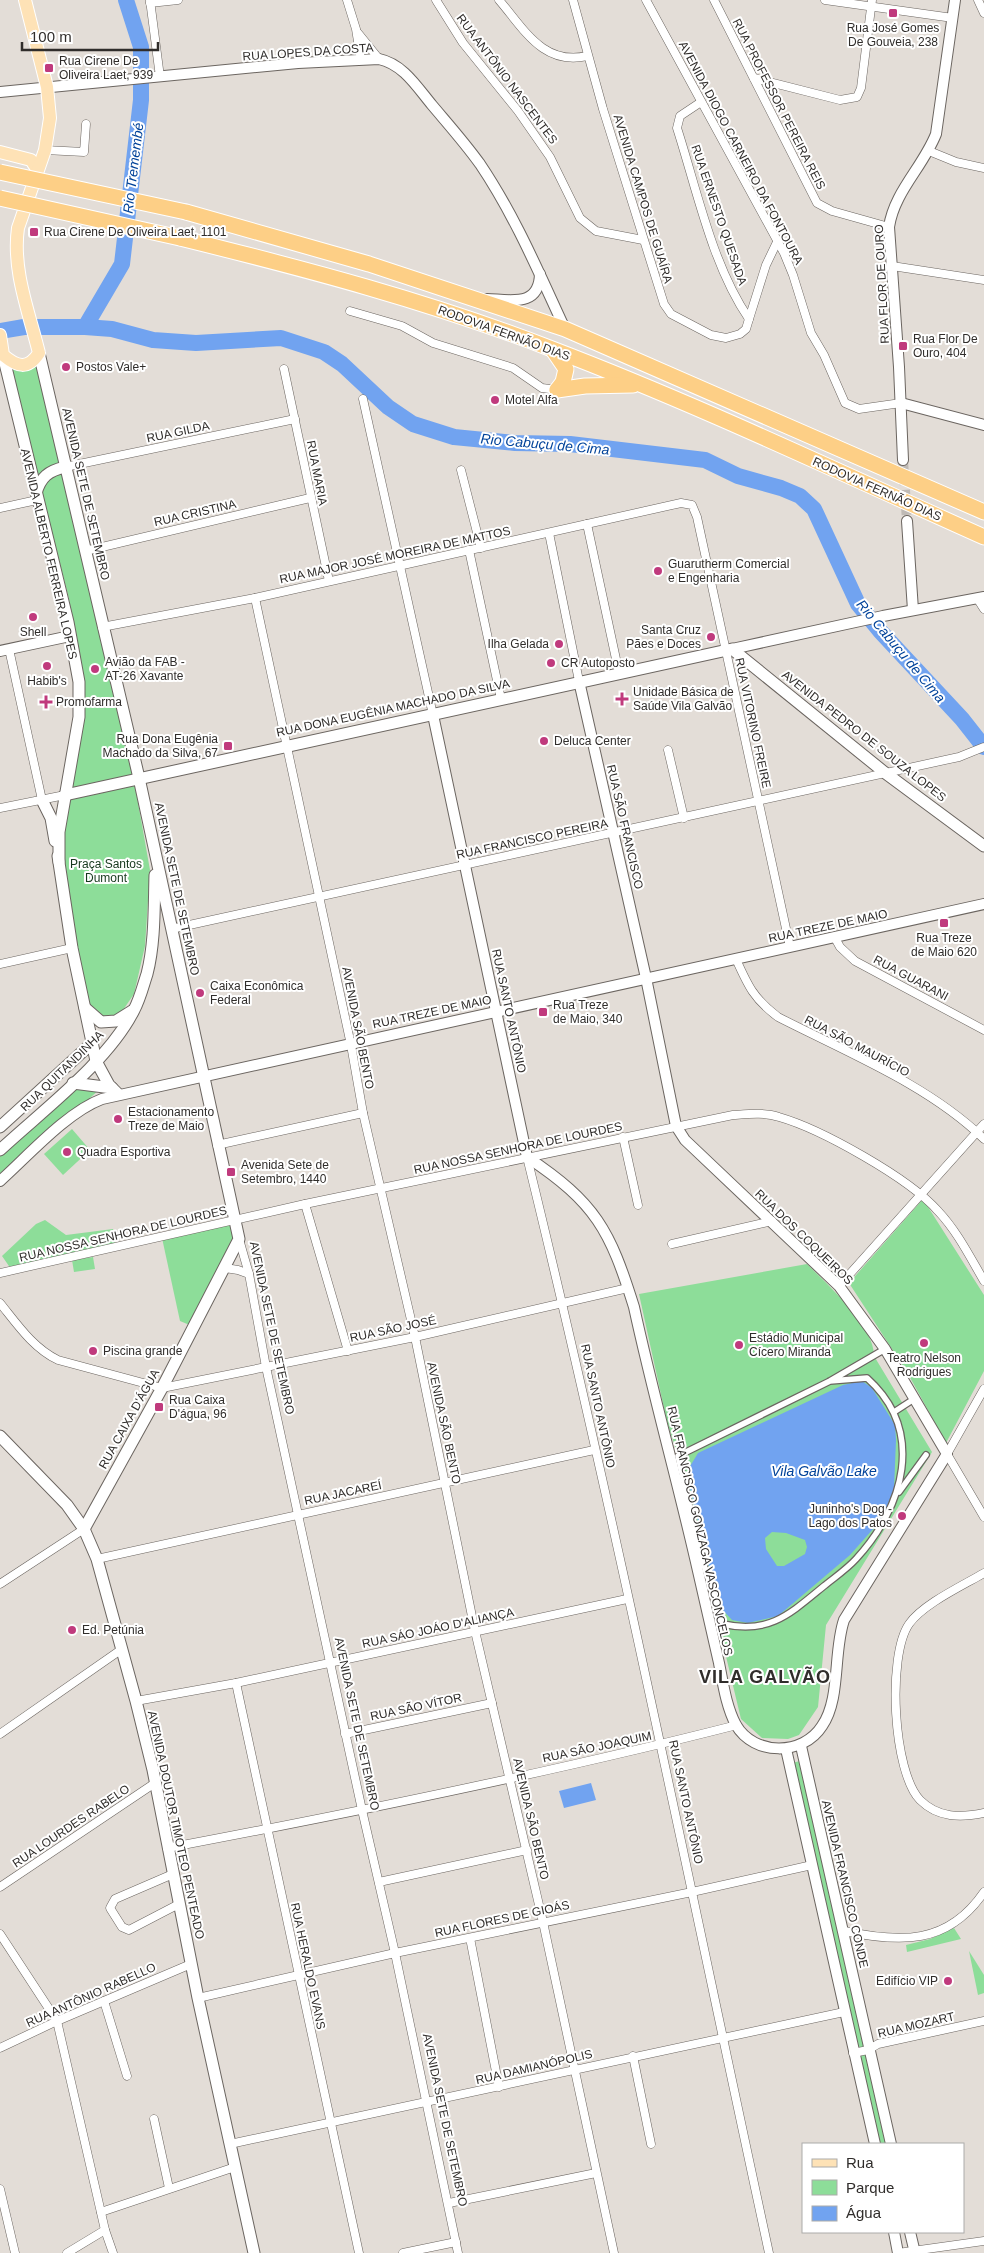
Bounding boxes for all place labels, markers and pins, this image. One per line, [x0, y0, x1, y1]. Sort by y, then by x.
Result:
marker: Rua José Gomes De Gouveia, 238 [887, 7, 899, 19]
place label: Rua José Gomes De Gouveia, 238 [847, 21, 939, 49]
place label: Rua Cirene De Oliveira Laet, 939 [59, 54, 153, 82]
marker: Rua Cirene De Oliveira Laet, 939 [43, 62, 55, 74]
place label: Rua Cirene De Oliveira Laet, 1101 [44, 225, 227, 239]
marker: Rua Cirene De Oliveira Laet, 1101 [28, 226, 40, 238]
place label: Rua Flor De Ouro, 404 [913, 332, 978, 360]
marker: Rua Flor De Ouro, 404 [897, 340, 909, 352]
place label: Postos Vale+ [76, 360, 146, 374]
marker: Postos Vale+ [60, 361, 72, 373]
place label: Motel Alfa [505, 393, 558, 407]
marker: Motel Alfa [489, 394, 501, 406]
place label: Guarutherm Comercial e Engenharia [668, 557, 789, 585]
marker: Guarutherm Comercial e Engenharia [652, 565, 664, 577]
marker: Shell [27, 611, 39, 623]
place label: Santa Cruz Pães e Doces [626, 623, 701, 651]
place label: Shell [20, 625, 46, 639]
marker: Santa Cruz Pães e Doces [705, 631, 717, 643]
place label: Ilha Gelada [488, 637, 549, 651]
marker: Ilha Gelada [553, 638, 565, 650]
place label: Avião da FAB - AT-26 Xavante [105, 655, 185, 683]
place label: CR Autoposto [561, 656, 635, 670]
marker: CR Autoposto [545, 657, 557, 669]
marker: Habib's [41, 660, 53, 672]
marker: Avião da FAB - AT-26 Xavante [89, 663, 101, 675]
place label: Habib's [27, 674, 67, 688]
place label: Unidade Básica de Saúde Vila Galvão [633, 685, 734, 713]
marker: Unidade Básica de Saúde Vila Galvão [615, 692, 629, 706]
place label: Promofarma [56, 695, 122, 709]
marker: Promofarma [40, 696, 52, 708]
place label: Rua Dona Eugênia Machado da Silva, 67 [103, 732, 218, 760]
place label: Deluca Center [554, 734, 631, 748]
marker: Deluca Center [538, 735, 550, 747]
marker: Rua Dona Eugênia Machado da Silva, 67 [222, 740, 234, 752]
marker: Rua Treze de Maio 620 [938, 917, 950, 929]
place label: Rua Treze de Maio 620 [911, 931, 977, 959]
place label: Caixa Econômica Federal [210, 979, 304, 1007]
marker: Caixa Econômica Federal [194, 987, 206, 999]
place label: Rua Treze de Maio, 340 [553, 998, 623, 1026]
marker: Rua Treze de Maio, 340 [537, 1006, 549, 1018]
place label: Estacionamento Treze de Maio [128, 1105, 214, 1133]
marker: Estacionamento Treze de Maio [112, 1113, 124, 1125]
place label: Quadra Esportiva [77, 1145, 171, 1159]
marker: Quadra Esportiva [61, 1146, 73, 1158]
place label: Avenida Sete de Setembro, 1440 [241, 1158, 329, 1186]
marker: Avenida Sete de Setembro, 1440 [225, 1166, 237, 1178]
place label: Estádio Municipal Cícero Miranda [749, 1331, 843, 1359]
marker: Teatro Nelson Rodrigues [918, 1337, 930, 1349]
marker: Estádio Municipal Cícero Miranda [733, 1339, 745, 1351]
place label: Piscina grande [103, 1344, 183, 1358]
marker: Piscina grande [87, 1345, 99, 1357]
place label: Teatro Nelson Rodrigues [887, 1351, 961, 1379]
place label: Rua Caixa D'água, 96 [169, 1393, 227, 1421]
marker: Rua Caixa D'água, 96 [153, 1401, 165, 1413]
place label: Juninho's Dog - Lago dos Patos [809, 1502, 892, 1530]
marker: Juninho's Dog - Lago dos Patos [896, 1510, 908, 1522]
place label: Ed. Petúnia [82, 1623, 144, 1637]
marker: Ed. Petúnia [66, 1624, 78, 1636]
place label: Edifício VIP [876, 1974, 938, 1988]
marker: Edifício VIP [942, 1975, 954, 1987]

